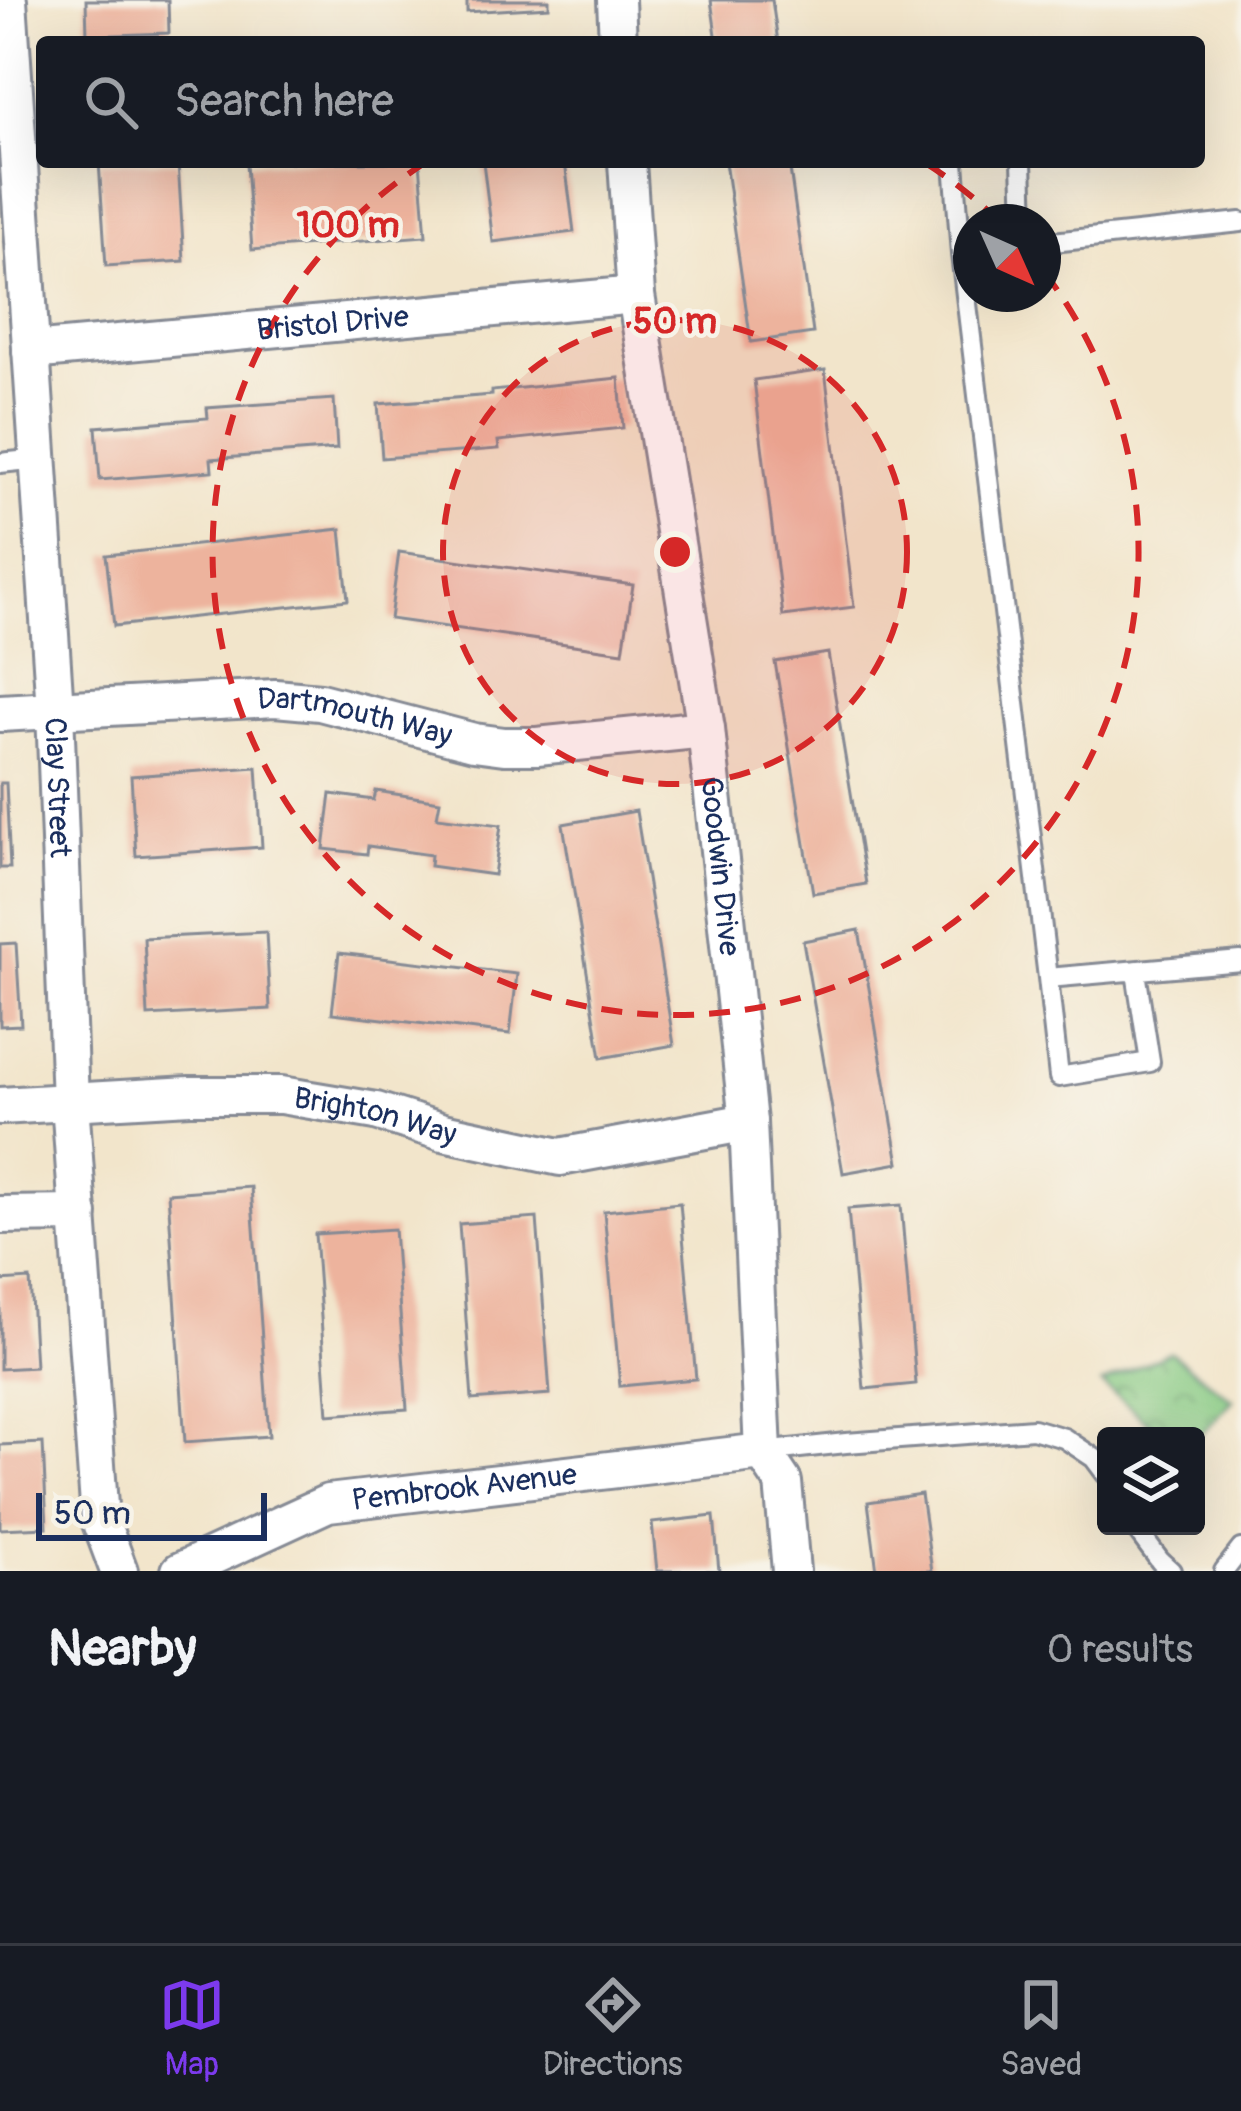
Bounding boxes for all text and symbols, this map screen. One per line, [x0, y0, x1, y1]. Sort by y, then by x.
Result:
search box [36, 36, 1205, 168]
icon: search [78, 69, 144, 135]
text: Search here [174, 74, 394, 130]
text: 100 m [296, 203, 400, 248]
north arrow [953, 204, 1061, 312]
street label: Bristol Drive [255, 298, 411, 349]
text: 50 m [633, 299, 717, 344]
centre of rings [654, 531, 696, 573]
street label: Dartmouth Way [256, 680, 456, 755]
street label: Clay Street [36, 717, 79, 859]
street label: Goodwin Drive [692, 775, 748, 958]
street label: Brighton Way [291, 1079, 460, 1153]
map controls [1097, 1427, 1205, 1535]
button: layers [1097, 1427, 1205, 1535]
street label: Pembrook Avenue [350, 1456, 579, 1519]
scale bar [36, 1487, 267, 1540]
text: 50 m [54, 1493, 131, 1534]
text: Nearby [48, 1617, 196, 1681]
text: 0 results [1047, 1625, 1193, 1674]
tab: Map [159, 1972, 225, 2085]
tab: Directions [543, 1972, 683, 2085]
tab: Saved [1000, 1972, 1082, 2085]

